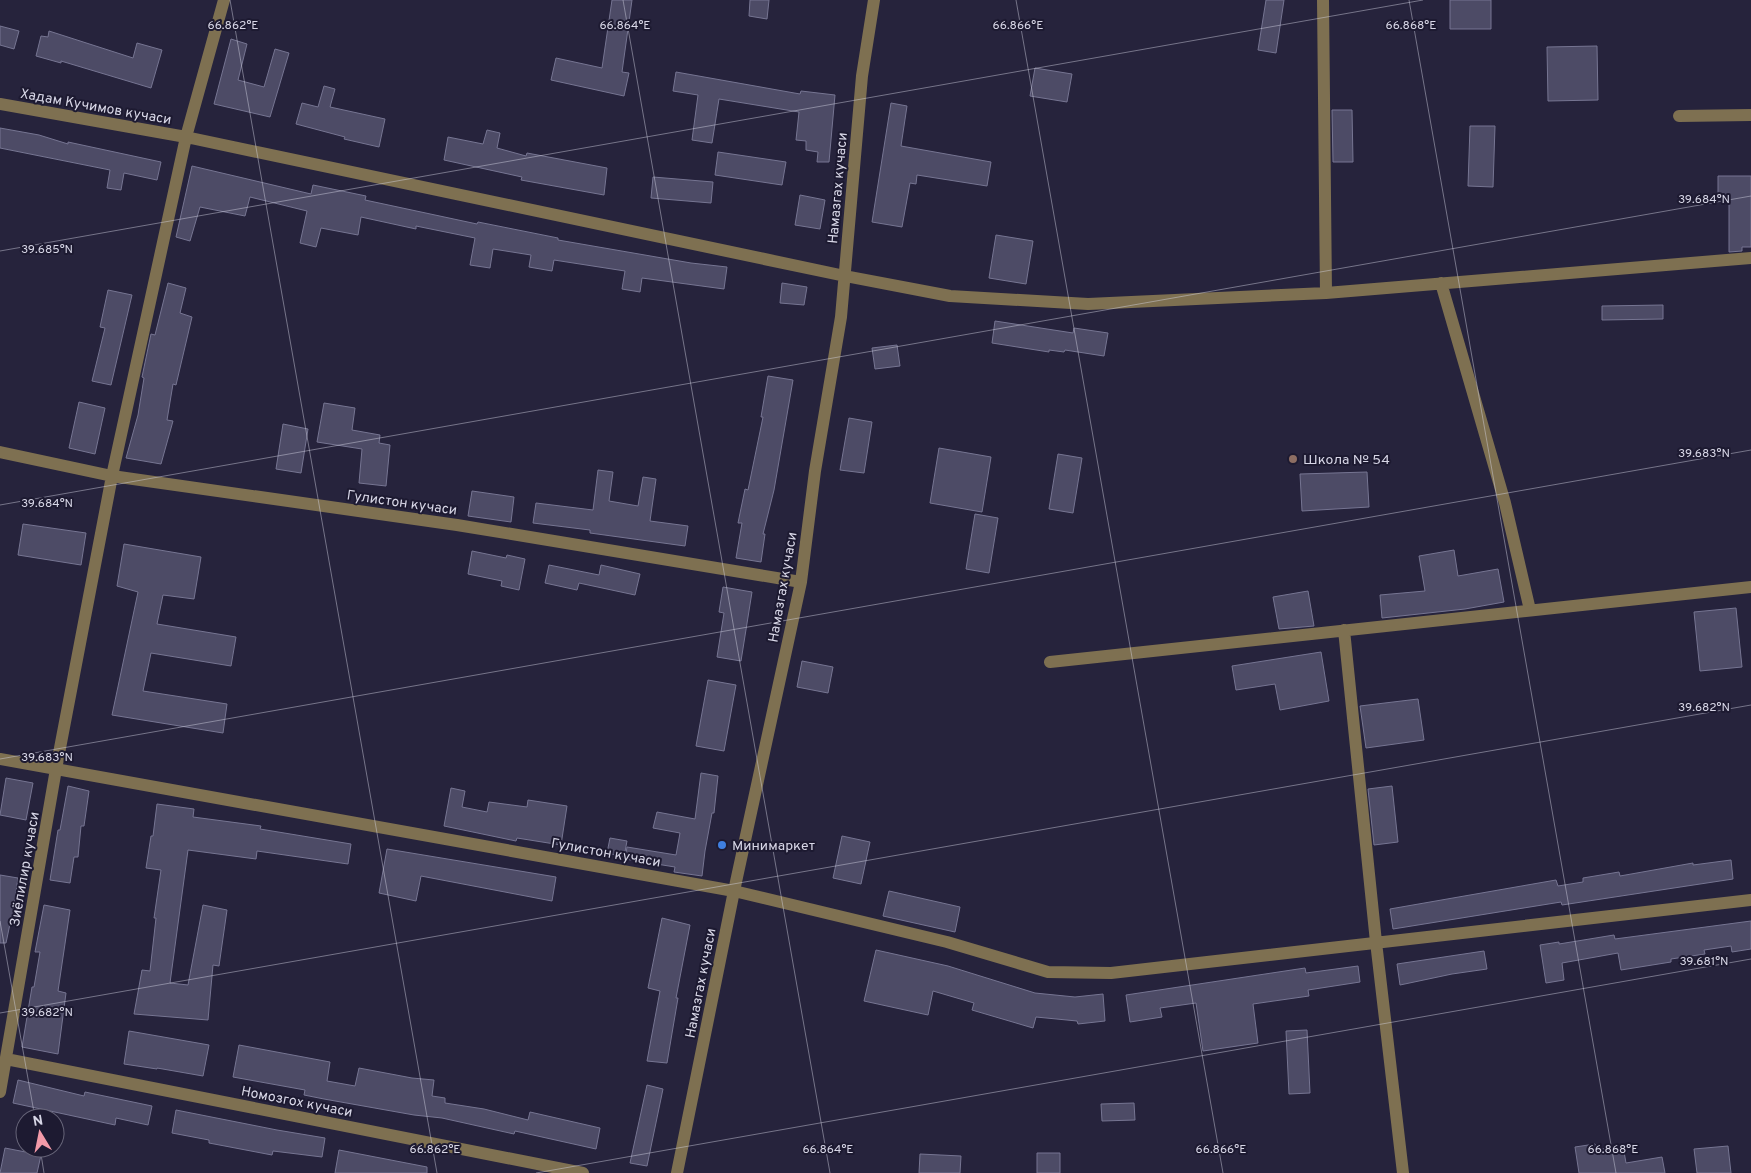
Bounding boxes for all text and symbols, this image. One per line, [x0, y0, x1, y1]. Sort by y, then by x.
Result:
text: 66.862°E [208, 18, 258, 34]
text: 66.864°E [599, 18, 651, 34]
text: 66.866°E [993, 18, 1043, 34]
text: 66.868°E [1386, 18, 1436, 34]
street label: Хадам Кучимов кучаси [19, 86, 173, 129]
street label: Намазгах кучаси [825, 132, 852, 245]
text: 39.684°N [1678, 192, 1730, 208]
text: 39.685°N [21, 242, 73, 258]
text: 39.683°N [1678, 446, 1730, 462]
place label: Школа № 54 [1303, 452, 1390, 469]
marker: Школа № 54 [1287, 453, 1299, 465]
street label: Гулистон кучаси [346, 487, 458, 520]
text: 39.684°N [21, 496, 73, 512]
street label: Намазгах кучаси [765, 531, 802, 644]
text: 39.682°N [1678, 700, 1730, 716]
text: 39.683°N [21, 750, 73, 766]
street label: Зиёлилир кучаси [7, 811, 44, 928]
street label: Гулистон кучаси [550, 835, 662, 871]
place label: Минимаркет [732, 838, 815, 855]
marker: Минимаркет [716, 839, 728, 851]
street label: Намазгах кучаси [682, 927, 720, 1040]
text: 39.681°N [1679, 954, 1729, 970]
text: 39.682°N [21, 1005, 73, 1021]
street label: Номозгох кучаси [239, 1083, 354, 1122]
north arrow [15, 1108, 65, 1158]
text: N [32, 1112, 44, 1131]
text: 66.862°E [410, 1142, 460, 1158]
text: 66.864°E [802, 1142, 854, 1158]
text: 66.866°E [1196, 1142, 1246, 1158]
text: 66.868°E [1588, 1142, 1638, 1158]

